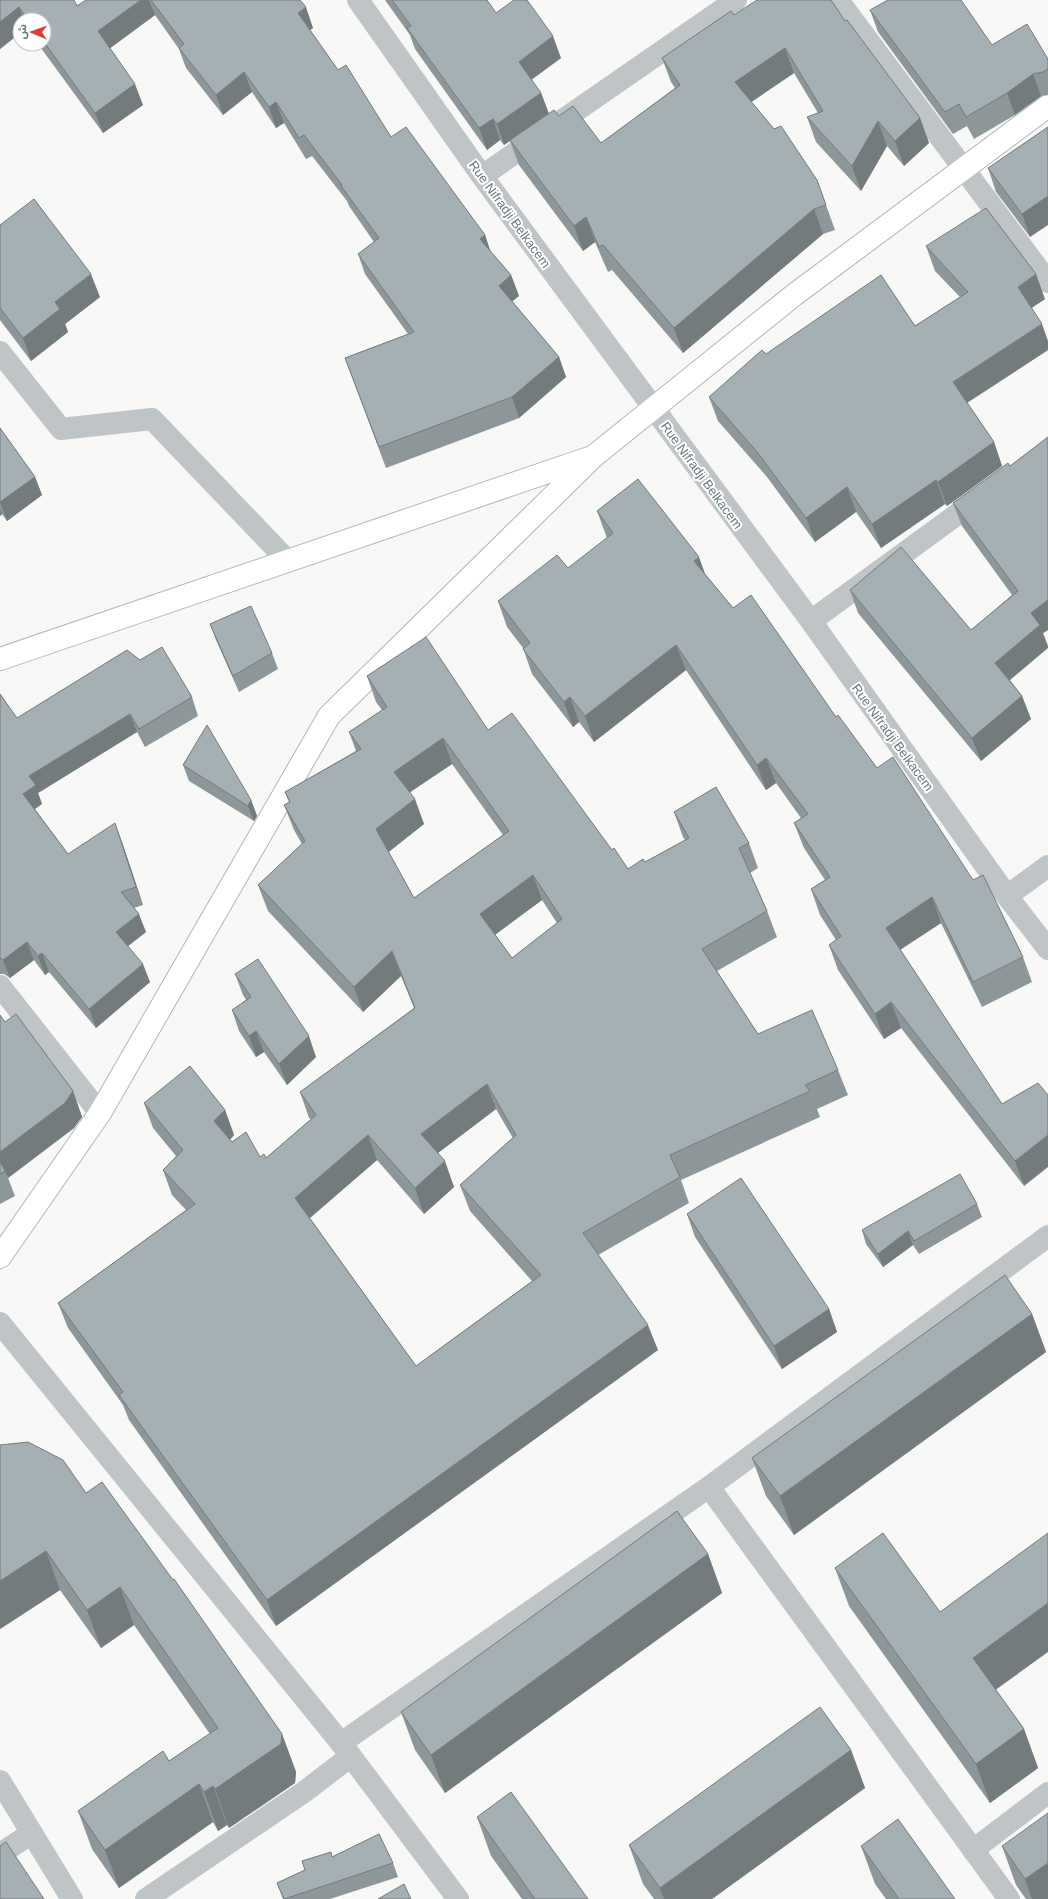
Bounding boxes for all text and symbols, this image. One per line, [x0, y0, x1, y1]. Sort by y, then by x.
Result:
north arrow [12, 12, 52, 52]
text: ش [16, 24, 29, 39]
street label: Rue Nifradji Belkacem [466, 158, 553, 271]
street label: Rue Nifradji Belkacem [658, 419, 745, 532]
street label: Rue Nifradji Belkacem [849, 681, 936, 794]

